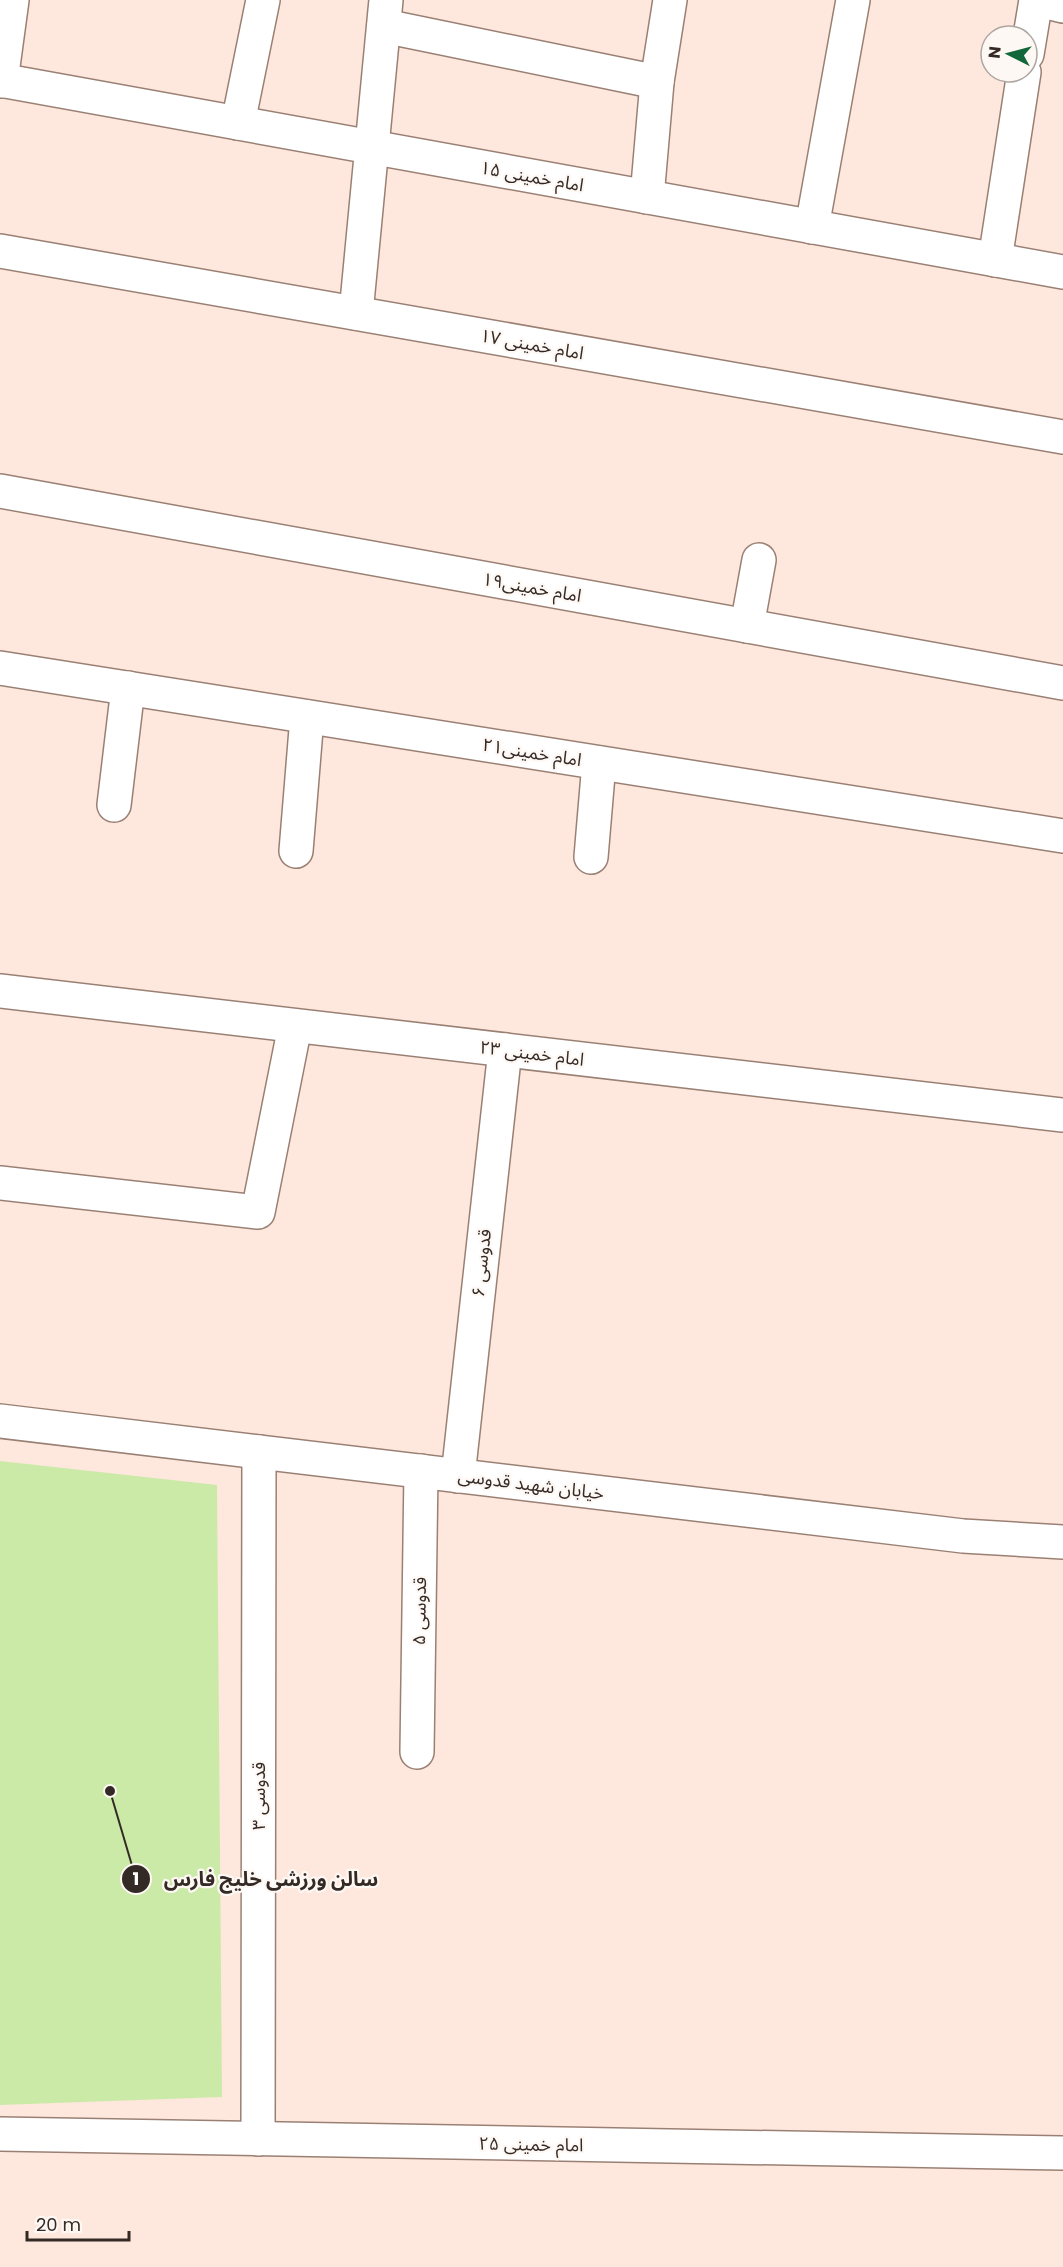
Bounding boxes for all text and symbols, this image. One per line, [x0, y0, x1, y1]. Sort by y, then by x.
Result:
north arrow [979, 24, 1039, 84]
text: N [983, 45, 1007, 60]
street label: امام خمینی ۱۵ [478, 155, 586, 199]
street label: امام خمینی ۱۷ [478, 323, 586, 367]
street label: امام خمینی۱۹ [480, 566, 584, 610]
street label: امام خمینی۲۱ [480, 732, 583, 774]
street label: امام خمینی ۲۳ [478, 1034, 586, 1074]
street label: قدوسی ۶ [465, 1228, 497, 1298]
street label: خیابان شهید قدوسی [456, 1463, 606, 1505]
street label: قدوسی ۵ [406, 1577, 432, 1645]
street label: قدوسی ۳ [246, 1762, 271, 1830]
callout: سالن ورزشی خلیج فارس [121, 1860, 390, 1898]
text: سالن ورزشی خلیج فارس [164, 1865, 378, 1894]
text: 1 [133, 1866, 139, 1891]
street label: امام خمینی ۲۵ [478, 2131, 584, 2159]
scale bar [27, 2204, 129, 2242]
text: 20 m [36, 2212, 81, 2237]

